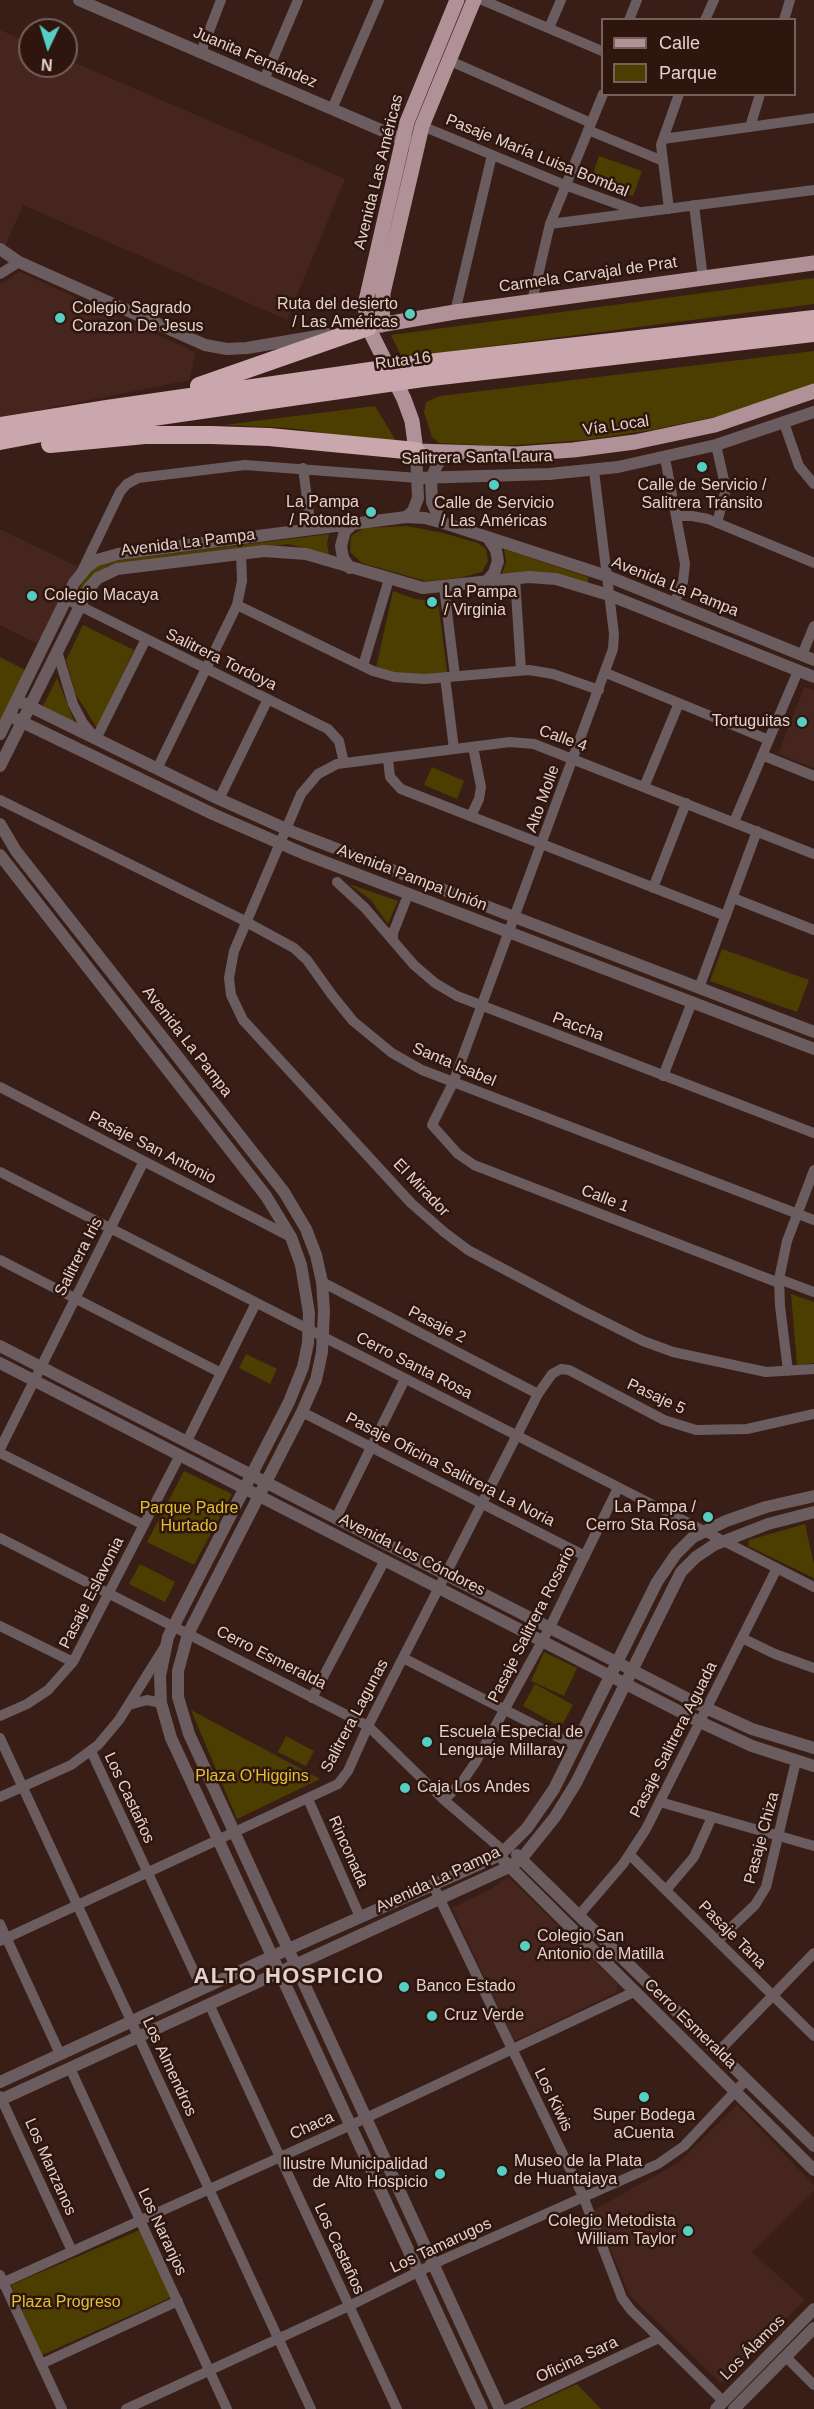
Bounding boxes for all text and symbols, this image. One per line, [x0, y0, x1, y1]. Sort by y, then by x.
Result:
north arrow [18, 18, 78, 78]
legend [601, 18, 796, 96]
street label: Juanita Fernández [190, 23, 320, 93]
text: Calle [659, 33, 700, 53]
text: N [40, 56, 53, 73]
text: Parque [659, 63, 717, 83]
street label: Avenida Las Américas [350, 93, 408, 251]
street label: Pasaje María Luisa Bombal [443, 110, 631, 202]
street label: Carmela Carvajal de Prat [498, 253, 678, 297]
place label: Ruta del desierto / Las Américas [277, 295, 398, 333]
place label: Colegio Sagrado Corazon De Jesus [72, 299, 204, 337]
marker: Ruta del desierto / Las Américas [403, 307, 417, 321]
marker: Colegio Sagrado Corazon De Jesus [53, 311, 67, 325]
street label: Ruta 16 [374, 348, 432, 374]
street label: Vía Local [582, 412, 650, 440]
street label: Salitrera Santa Laura [401, 447, 553, 469]
marker: Calle de Servicio / Salitrera Tránsito [695, 460, 709, 474]
place label: Calle de Servicio / Salitrera Tránsito [638, 476, 766, 514]
marker: Calle de Servicio / Las Américas [487, 478, 501, 492]
place label: La Pampa / Rotonda [286, 493, 359, 531]
place label: Calle de Servicio / Las Américas [434, 494, 554, 532]
marker: La Pampa / Rotonda [364, 505, 378, 519]
street label: Avenida La Pampa [120, 525, 256, 561]
street label: Avenida La Pampa [609, 553, 741, 621]
place label: La Pampa / Virginia [444, 583, 517, 621]
place label: Colegio Macaya [44, 586, 159, 606]
marker: Colegio Macaya [25, 589, 39, 603]
marker: La Pampa / Virginia [425, 595, 439, 609]
street label: Salitrera Tordoya [162, 625, 280, 695]
place label: Tortuguitas [712, 712, 790, 732]
marker: Tortuguitas [795, 715, 809, 729]
street label: Calle 4 [536, 721, 590, 757]
street label: Alto Molle [522, 763, 564, 835]
street label: Avenida Pampa Unión [334, 841, 490, 915]
street label: Avenida La Pampa [138, 983, 236, 1101]
street label: Paccha [550, 1008, 606, 1046]
street label: Santa Isabel [409, 1039, 499, 1091]
street label: Pasaje San Antonio [85, 1108, 219, 1188]
street label: El Mirador [389, 1155, 453, 1221]
street label: Calle 1 [578, 1181, 632, 1217]
street label: Salitrera Iris [51, 1215, 107, 1299]
street label: Pasaje 2 [405, 1302, 469, 1348]
street label: Cerro Santa Rosa [353, 1328, 475, 1404]
street label: Pasaje 5 [624, 1375, 688, 1419]
street label: Pasaje Oficina Salitrera La Noria [342, 1409, 558, 1531]
place label: La Pampa / Cerro Sta Rosa [586, 1498, 696, 1536]
park label: Parque Padre Hurtado [140, 1499, 238, 1537]
street label: Avenida Los Cóndores [336, 1510, 488, 1600]
marker: La Pampa / Cerro Sta Rosa [701, 1510, 715, 1524]
street label: Pasaje Eslavonia [56, 1534, 128, 1652]
street label: Pasaje Salitrera Rosario [484, 1544, 580, 1706]
street label: Cerro Esmeralda [213, 1622, 329, 1694]
street label: Salitrera Lagunas [317, 1656, 393, 1776]
street label: Pasaje Salitrera Aguada [626, 1659, 722, 1821]
place label: Escuela Especial de Lenguaje Millaray [439, 1723, 583, 1761]
marker: Escuela Especial de Lenguaje Millaray [420, 1735, 434, 1749]
street label: Los Castaños [100, 1750, 158, 1846]
park label: Plaza O'Higgins [195, 1767, 309, 1787]
place label: Caja Los Andes [417, 1778, 530, 1798]
marker: Caja Los Andes [398, 1781, 412, 1795]
street label: Pasaje Chiza [741, 1790, 783, 1886]
street label: Rinconada [324, 1813, 372, 1891]
street label: Avenida La Pampa [373, 1843, 503, 1917]
street label: Pasaje Tana [694, 1897, 770, 1973]
place label: Colegio San Antonio de Matilla [537, 1927, 664, 1965]
marker: Colegio San Antonio de Matilla [518, 1939, 532, 1953]
district label: ALTO HOSPICIO [193, 1964, 385, 1990]
street label: Cerro Esmeralda [640, 1975, 740, 2073]
place label: Banco Estado [416, 1977, 516, 1997]
marker: Banco Estado [397, 1980, 411, 1994]
place label: Cruz Verde [444, 2006, 524, 2026]
marker: Cruz Verde [425, 2009, 439, 2023]
street label: Los Almendros [138, 2015, 200, 2119]
street label: Los Kiwis [530, 2065, 576, 2135]
marker: Super Bodega aCuenta [637, 2090, 651, 2104]
place label: Super Bodega aCuenta [593, 2106, 695, 2144]
street label: Chaca [287, 2108, 337, 2144]
street label: Los Manzanos [20, 2116, 80, 2218]
place label: Museo de la Plata de Huantajaya [514, 2152, 642, 2190]
place label: Ilustre Municipalidad de Alto Hospicio [282, 2155, 428, 2193]
marker: Museo de la Plata de Huantajaya [495, 2164, 509, 2178]
marker: Ilustre Municipalidad de Alto Hospicio [433, 2167, 447, 2181]
street label: Los Naranjos [133, 2185, 191, 2279]
street label: Los Castaños [310, 2201, 368, 2297]
place label: Colegio Metodista William Taylor [548, 2212, 676, 2250]
street label: Los Tamarugos [387, 2214, 495, 2278]
marker: Colegio Metodista William Taylor [681, 2224, 695, 2238]
park label: Plaza Progreso [11, 2293, 121, 2313]
street label: Los Álamos [717, 2312, 789, 2384]
street label: Oficina Sara [533, 2333, 621, 2387]

